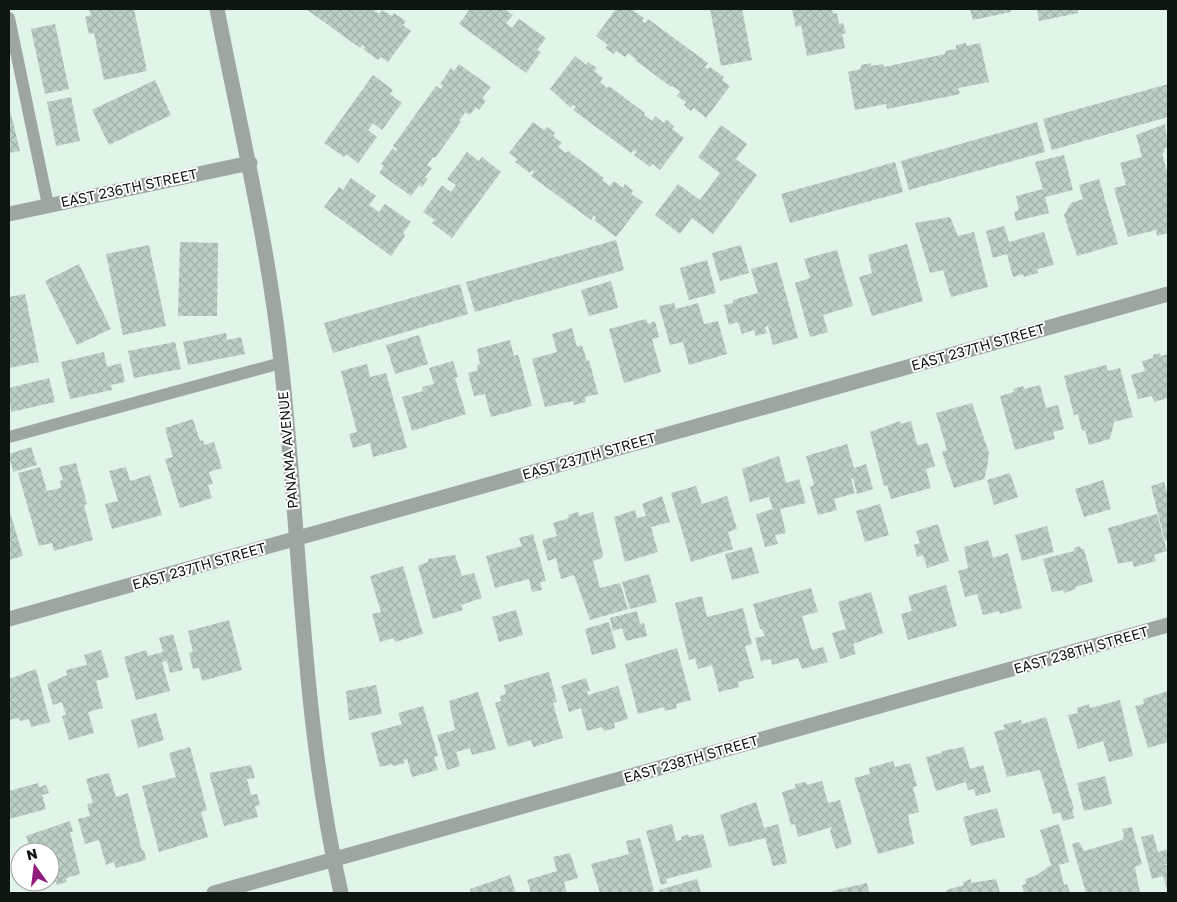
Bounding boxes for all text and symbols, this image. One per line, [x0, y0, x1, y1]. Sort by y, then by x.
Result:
street label: EAST 236TH STREET [59, 165, 199, 210]
street label: EAST 237TH STREET [909, 319, 1047, 374]
street label: PANAMA AVENUE [274, 391, 301, 509]
street label: EAST 237TH STREET [520, 428, 658, 483]
street label: EAST 237TH STREET [130, 538, 268, 593]
street label: EAST 238TH STREET [1012, 622, 1150, 677]
street label: EAST 238TH STREET [622, 731, 760, 786]
north arrow [10, 842, 60, 892]
text: N [25, 844, 39, 863]

